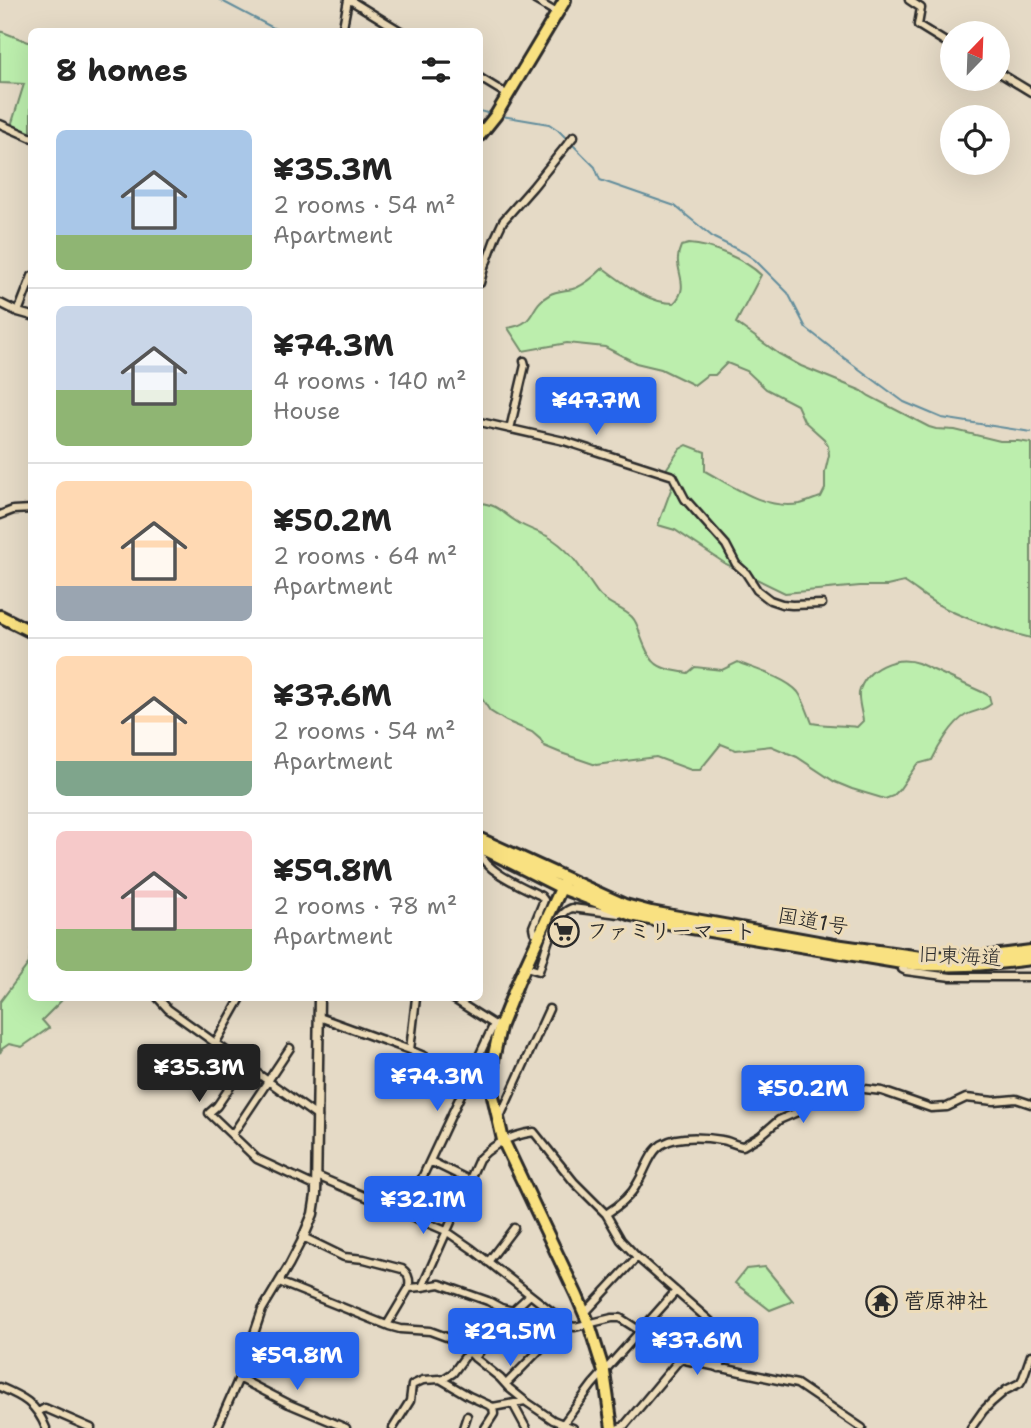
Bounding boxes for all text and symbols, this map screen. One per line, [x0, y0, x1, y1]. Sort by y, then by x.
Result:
north arrow [940, 21, 1010, 91]
map controls [940, 21, 1010, 175]
text: 8 homes [56, 50, 188, 91]
icon: filters [417, 51, 455, 89]
button: locate [940, 105, 1010, 175]
text: ¥35.3M [273, 149, 392, 190]
icon: home [112, 158, 196, 242]
text: 2 rooms · 54 m² [273, 190, 456, 220]
text: Apartment [273, 220, 393, 250]
text: ¥74.3M [273, 325, 394, 366]
icon: home [112, 334, 196, 418]
text: 4 rooms · 140 m² [273, 366, 467, 396]
pin: ¥47.7M [539, 378, 653, 437]
text: ¥47.7M [551, 385, 641, 415]
text: House [273, 396, 341, 426]
text: ¥50.2M [273, 500, 392, 541]
icon: home [112, 509, 196, 593]
text: 2 rooms · 64 m² [273, 541, 457, 571]
text: Apartment [273, 571, 393, 601]
text: ¥37.6M [273, 675, 392, 716]
icon: home [112, 684, 196, 768]
text: 2 rooms · 54 m² [273, 716, 456, 746]
text: Apartment [273, 746, 393, 776]
text: ¥59.8M [273, 850, 393, 891]
icon: home [112, 859, 196, 943]
text: 2 rooms · 78 m² [273, 891, 457, 921]
street label: 国道1号 [775, 901, 851, 941]
supermarket icon: ファミリーマート [547, 914, 581, 948]
place label: ファミリーマート [587, 917, 756, 945]
text: Apartment [273, 921, 393, 951]
street label: 旧東海道 [917, 940, 1003, 972]
pin: ¥35.3M [142, 1044, 256, 1104]
text: ¥35.3M [153, 1052, 245, 1082]
pin: ¥74.3M [380, 1054, 494, 1113]
text: ¥74.3M [391, 1061, 483, 1091]
pin: ¥50.2M [746, 1066, 860, 1125]
text: ¥50.2M [757, 1073, 849, 1103]
pin: ¥32.1M [366, 1176, 480, 1236]
text: ¥32.1M [380, 1184, 466, 1214]
temple icon: 菅原神社 [864, 1284, 898, 1318]
place label: 菅原神社 [904, 1287, 988, 1315]
pin: ¥29.5M [453, 1308, 567, 1368]
text: ¥29.5M [464, 1316, 556, 1346]
pin: ¥37.6M [640, 1318, 754, 1377]
text: ¥37.6M [651, 1325, 743, 1355]
pin: ¥59.8M [240, 1332, 354, 1392]
text: ¥59.8M [251, 1340, 343, 1370]

